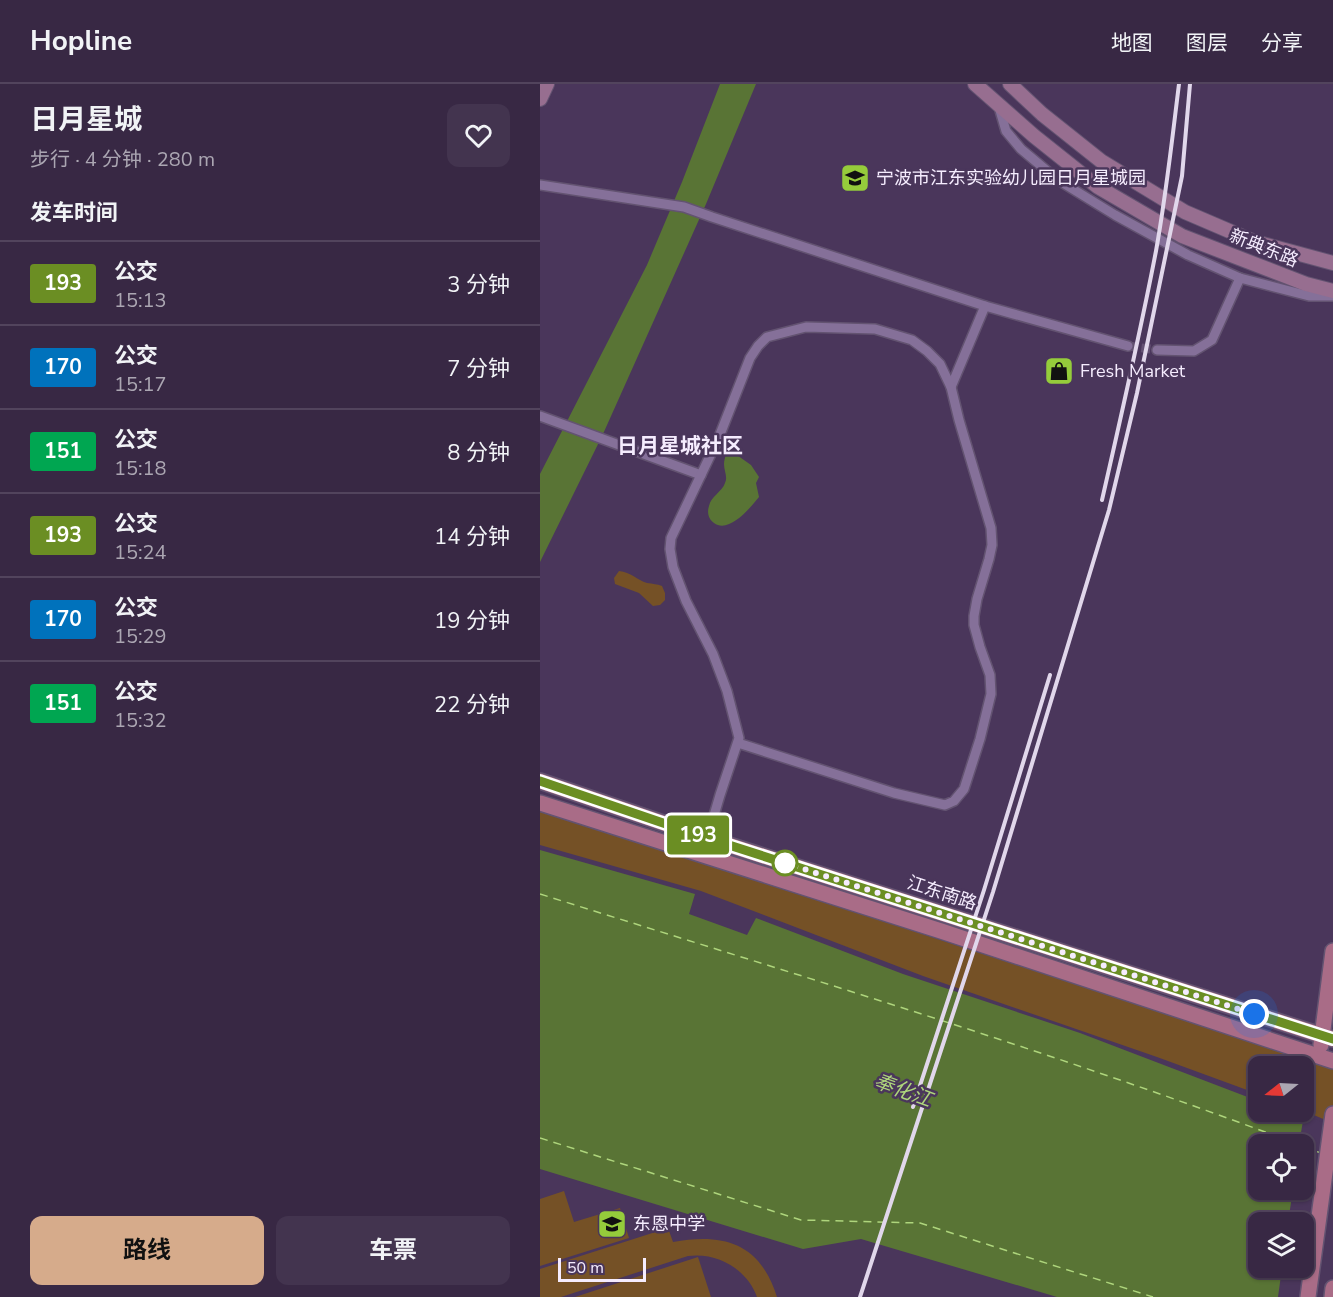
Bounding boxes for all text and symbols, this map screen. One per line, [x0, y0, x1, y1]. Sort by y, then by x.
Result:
text: Hopline [30, 22, 132, 60]
text: 地图 [1111, 29, 1153, 57]
text: 图层 [1186, 29, 1228, 57]
text: 分享 [1261, 29, 1303, 57]
text: 日月星城 [30, 101, 142, 139]
button: heart [447, 104, 510, 167]
text: 步行 · 4 分钟 · 280 m [30, 146, 215, 173]
school or university icon: 宁波市江东实验幼儿园日月星城园 [839, 162, 871, 194]
place label: 宁波市江东实验幼儿园日月星城园 [876, 166, 1146, 190]
text: 发车时间 [30, 198, 118, 228]
street label: 新典东路 [1226, 223, 1302, 273]
text: 公交 [114, 257, 158, 287]
text: 193 [44, 269, 82, 297]
text: 3 分钟 [447, 270, 510, 300]
text: 15:13 [114, 287, 167, 314]
text: 公交 [114, 341, 158, 371]
text: 170 [44, 353, 82, 381]
text: 7 分钟 [447, 354, 510, 384]
shop icon: Fresh Market [1043, 355, 1075, 387]
place label: Fresh Market [1080, 359, 1186, 383]
text: 15:17 [114, 371, 167, 398]
text: 公交 [114, 425, 158, 455]
district label: 日月星城社区 [617, 432, 743, 460]
text: 151 [44, 437, 82, 465]
text: 8 分钟 [447, 438, 510, 468]
text: 15:18 [114, 455, 167, 482]
text: 公交 [114, 509, 158, 539]
text: 193 [44, 521, 82, 549]
text: 14 分钟 [434, 522, 510, 552]
text: 15:24 [114, 539, 167, 566]
text: 公交 [114, 593, 158, 623]
text: 170 [44, 605, 82, 633]
text: 19 分钟 [434, 606, 510, 636]
text: 15:29 [114, 623, 167, 650]
text: 公交 [114, 677, 158, 707]
text: 151 [44, 689, 82, 717]
text: 22 分钟 [434, 690, 510, 720]
text: 15:32 [114, 707, 167, 734]
line badge: 193 [664, 816, 732, 855]
text: 193 [679, 821, 717, 849]
unlabelled marker [772, 850, 798, 876]
street label: 江东南路 [904, 870, 980, 916]
your location [1239, 999, 1269, 1029]
north arrow [1248, 1056, 1314, 1122]
map controls [1248, 1056, 1314, 1278]
water label: 奉化江 [870, 1068, 938, 1114]
button: locate [1248, 1134, 1314, 1200]
school or university icon: 东恩中学 [596, 1208, 628, 1240]
place label: 东恩中学 [633, 1212, 705, 1236]
button: layers [1248, 1212, 1314, 1278]
button: 路线 [30, 1216, 264, 1285]
button: 车票 [276, 1216, 510, 1285]
scale bar [558, 1255, 646, 1282]
text: 50 m [567, 1257, 604, 1279]

